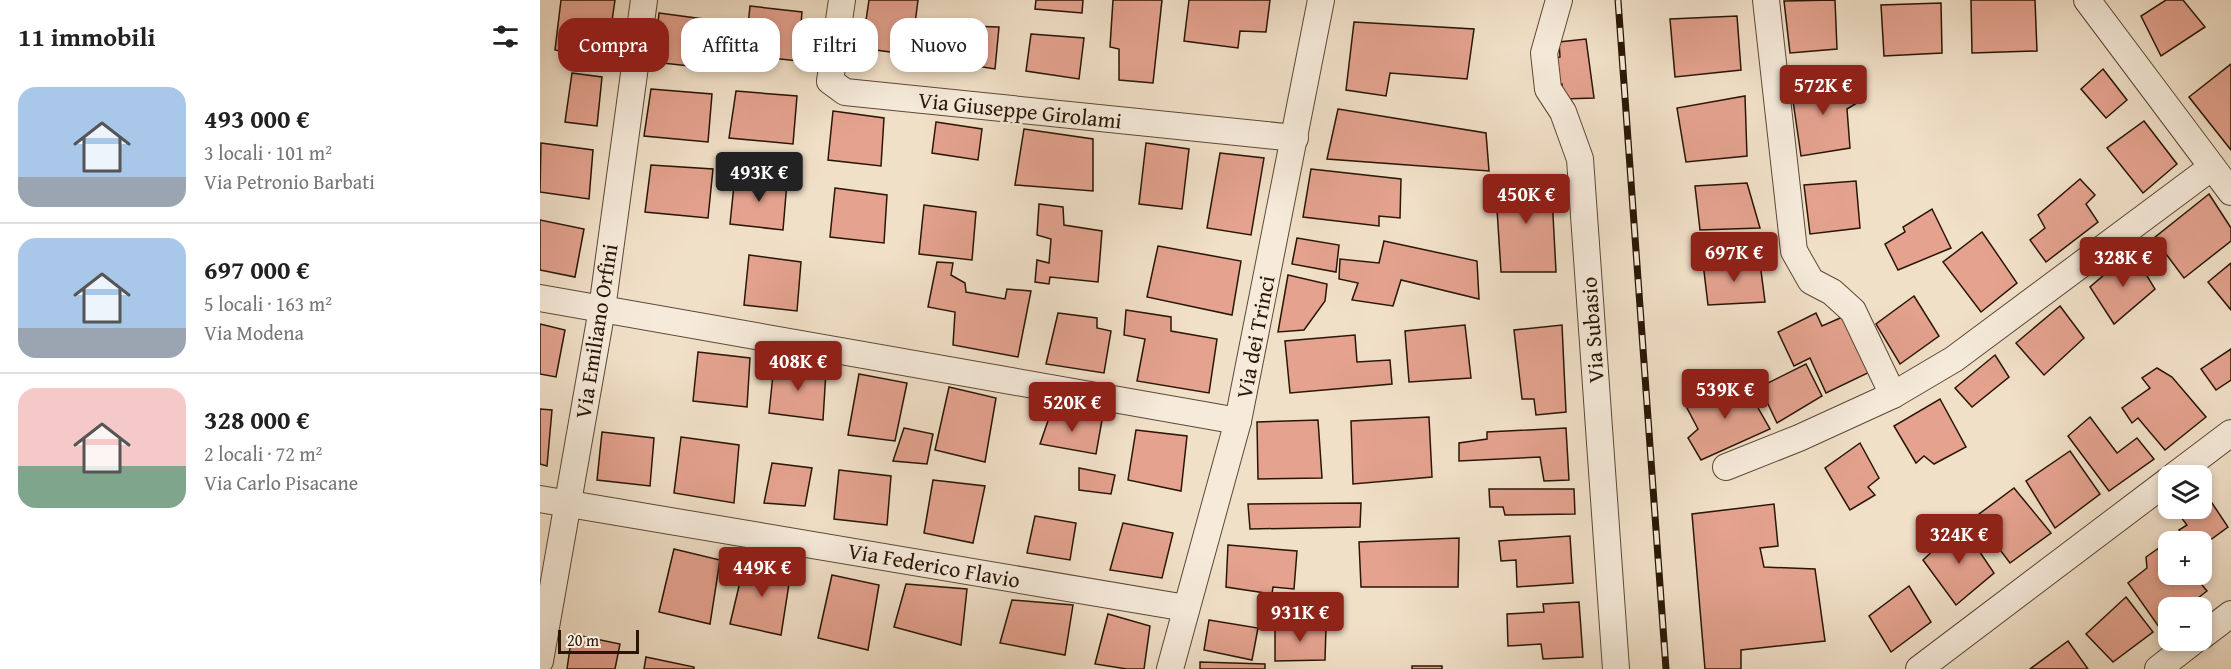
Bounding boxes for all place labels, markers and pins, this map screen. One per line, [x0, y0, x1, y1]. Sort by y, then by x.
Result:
pin: 572K € [1774, 65, 1872, 116]
pin: 493K € [710, 152, 808, 203]
pin: 450K € [1477, 174, 1575, 225]
pin: 697K € [1685, 232, 1783, 283]
pin: 328K € [2074, 237, 2172, 288]
pin: 408K € [749, 341, 847, 392]
pin: 539K € [1676, 369, 1774, 420]
pin: 520K € [1023, 382, 1121, 433]
pin: 324K € [1910, 514, 2008, 565]
pin: 449K € [713, 547, 811, 598]
pin: 931K € [1251, 592, 1349, 643]

